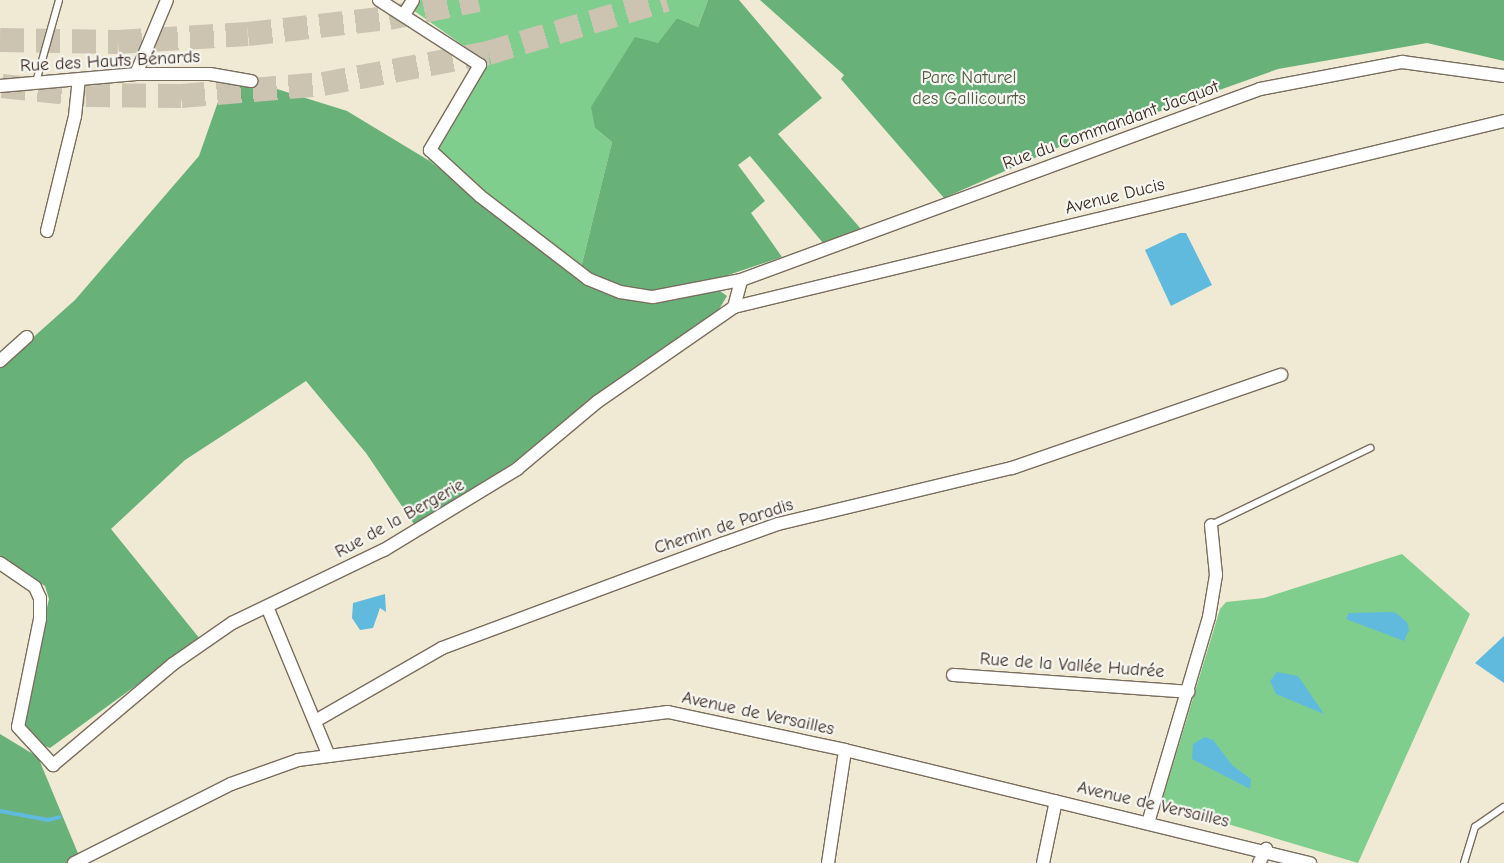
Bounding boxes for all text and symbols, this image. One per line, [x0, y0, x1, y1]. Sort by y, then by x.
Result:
street label: Rue des Hauts Bénards [19, 46, 201, 78]
park label: Parc Naturel des Gallicourts [912, 68, 1026, 110]
street label: Rue du Commandant Jacquot [1000, 77, 1222, 175]
street label: Avenue Ducis [1063, 174, 1167, 220]
street label: Rue de la Bergerie [332, 475, 468, 563]
street label: Chemin de Paradis [652, 494, 796, 560]
street label: Rue de la Vallée Hudrée [979, 649, 1165, 683]
street label: Avenue de Versailles [680, 687, 836, 741]
street label: Avenue de Versailles [1075, 777, 1231, 833]

